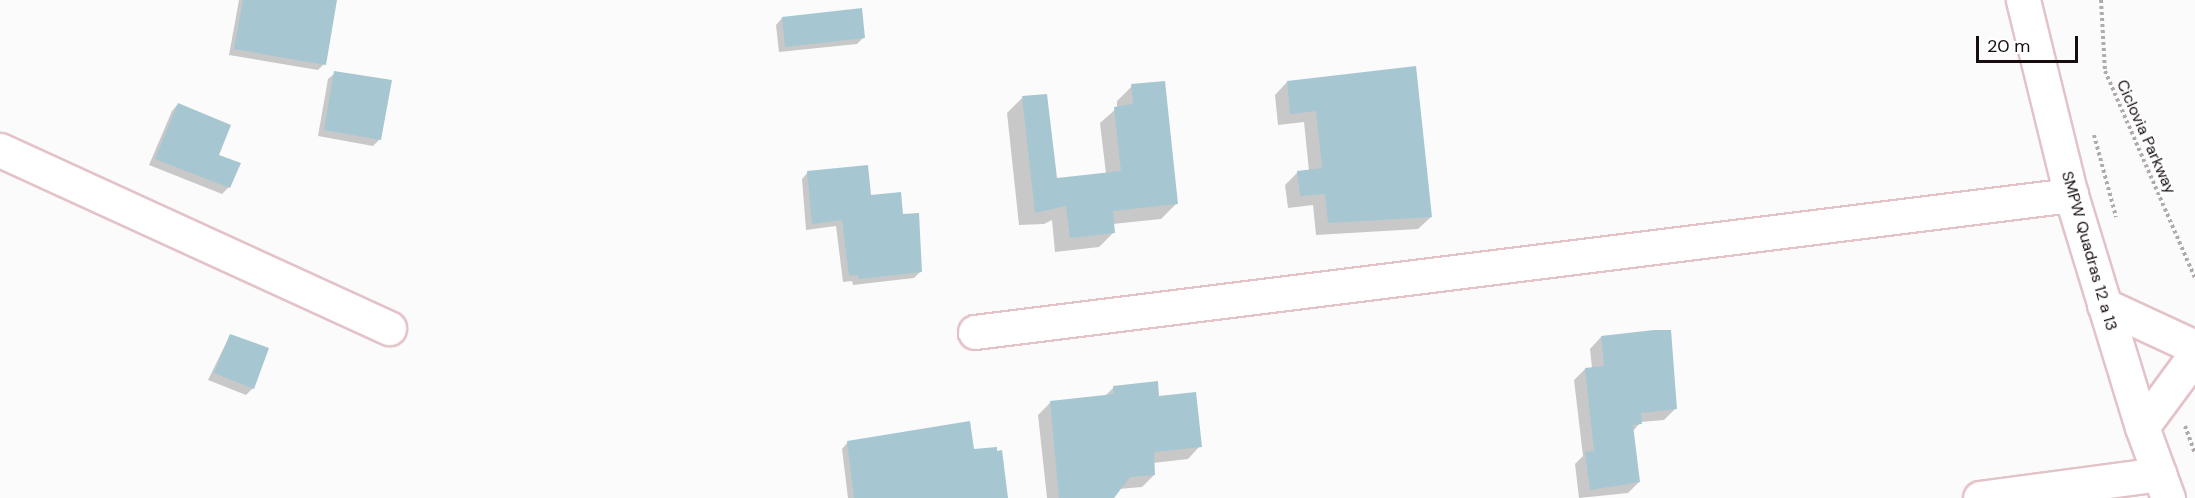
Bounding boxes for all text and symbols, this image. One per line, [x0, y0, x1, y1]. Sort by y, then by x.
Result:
scale bar [1979, 24, 2081, 62]
text: 20 m [1987, 34, 2030, 58]
street label: Ciclovia Parkway [2112, 77, 2180, 197]
street label: SMPW Quadras 12 a 13 [2057, 169, 2121, 333]

